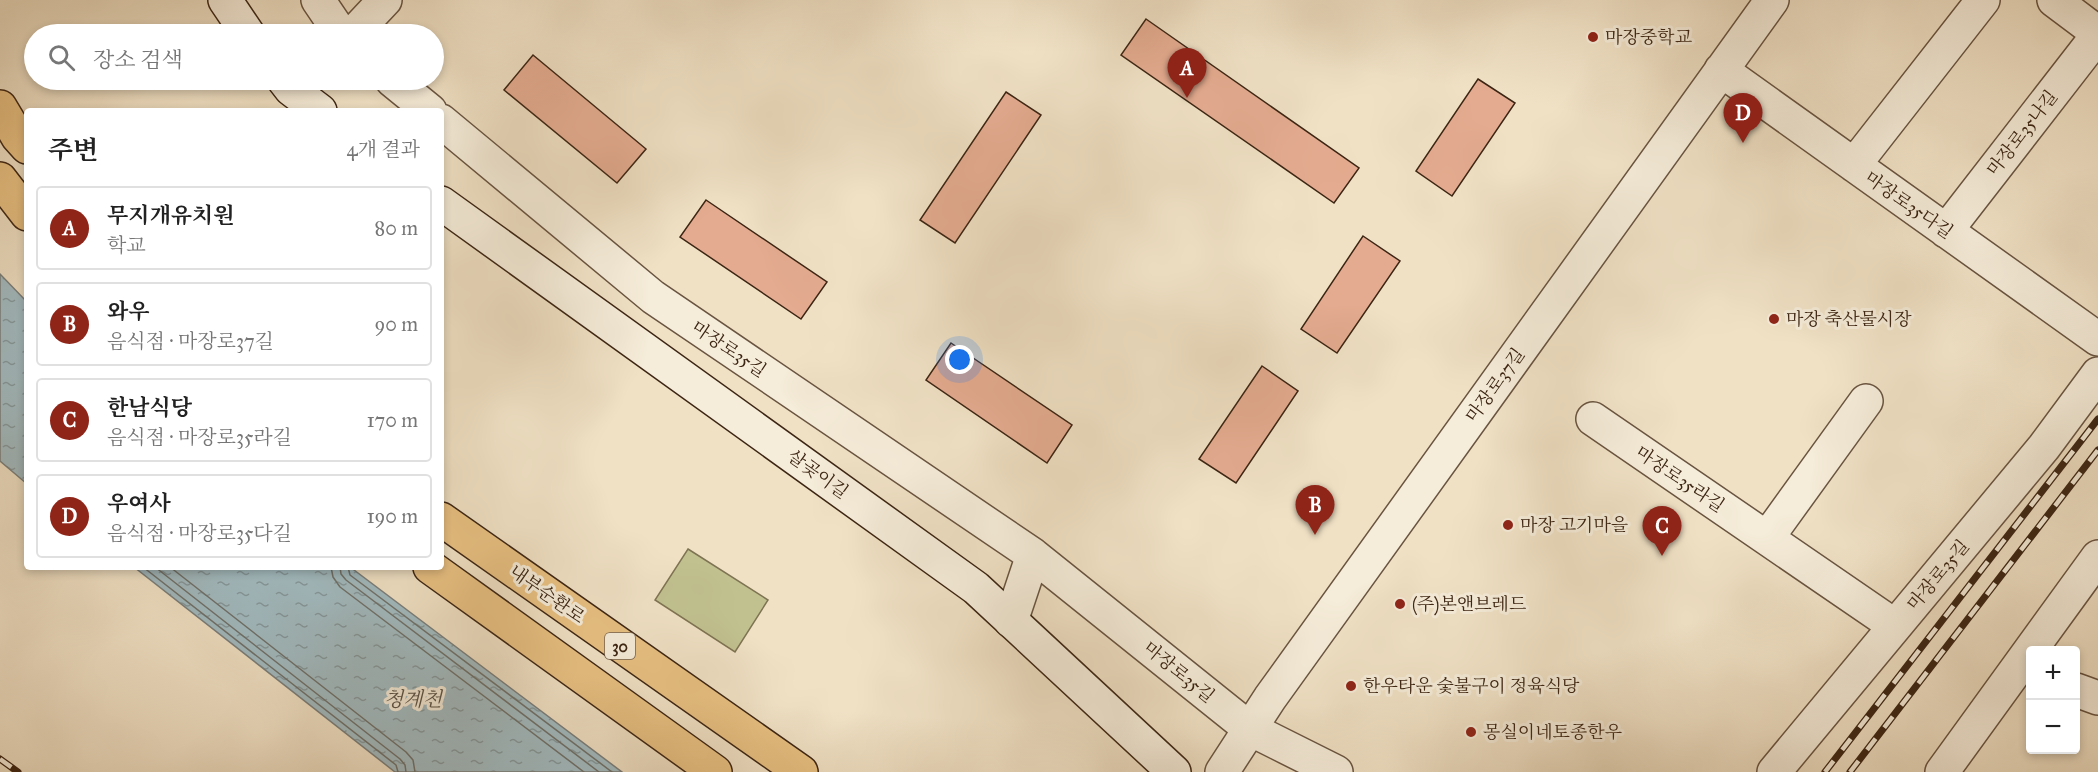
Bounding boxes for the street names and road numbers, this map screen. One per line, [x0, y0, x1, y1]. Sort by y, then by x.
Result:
street label: 마장로35나길 [1982, 86, 2062, 180]
street label: 마장로35다길 [1861, 167, 1957, 243]
street label: 마장로35길 [688, 316, 770, 382]
street label: 마장로37길 [1461, 344, 1529, 426]
street label: 마장로35라길 [1631, 441, 1729, 517]
street label: 살곶이길 [783, 445, 853, 503]
street label: 마장로35길 [1902, 535, 1974, 615]
street label: 내부순환로 [505, 560, 589, 628]
road number: 30 [605, 633, 635, 659]
street label: 마장로35길 [1139, 637, 1219, 707]

